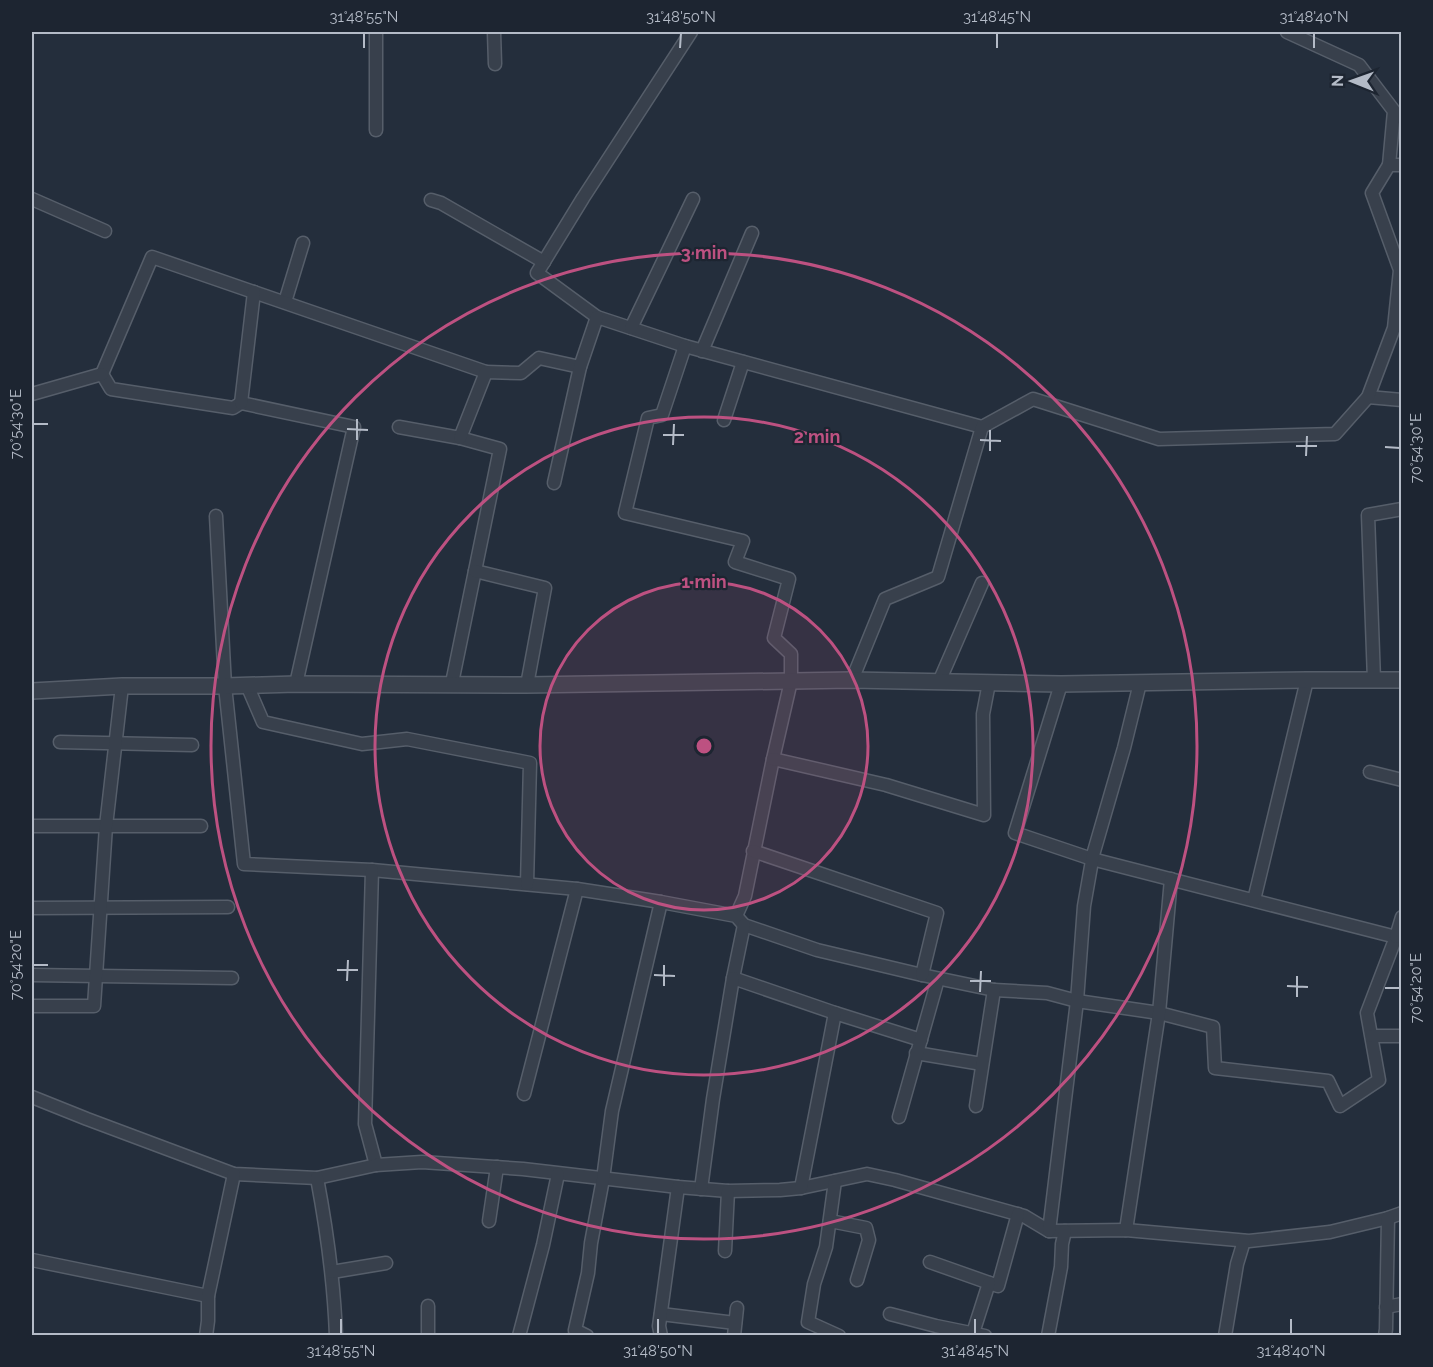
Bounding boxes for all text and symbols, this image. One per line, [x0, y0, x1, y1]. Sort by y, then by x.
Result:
text: 31°48'55"N [330, 8, 398, 26]
text: 31°48'50"N [646, 8, 716, 26]
text: 31°48'45"N [963, 8, 1031, 26]
text: 31°48'40"N [1280, 8, 1348, 26]
north arrow [1322, 51, 1382, 111]
text: N [1328, 74, 1347, 87]
text: 3 min [681, 242, 727, 263]
text: 70°54'30"E [7, 389, 25, 459]
text: 70°54'30"E [1407, 413, 1425, 483]
text: 2 min [794, 426, 840, 447]
text: 1 min [681, 571, 727, 592]
centre of rings [694, 736, 714, 756]
text: 70°54'20"E [7, 930, 25, 1000]
text: 70°54'20"E [1407, 953, 1425, 1023]
text: 31°48'55"N [307, 1342, 375, 1360]
text: 31°48'50"N [623, 1342, 693, 1360]
text: 31°48'45"N [941, 1342, 1009, 1360]
text: 31°48'40"N [1257, 1342, 1325, 1360]

